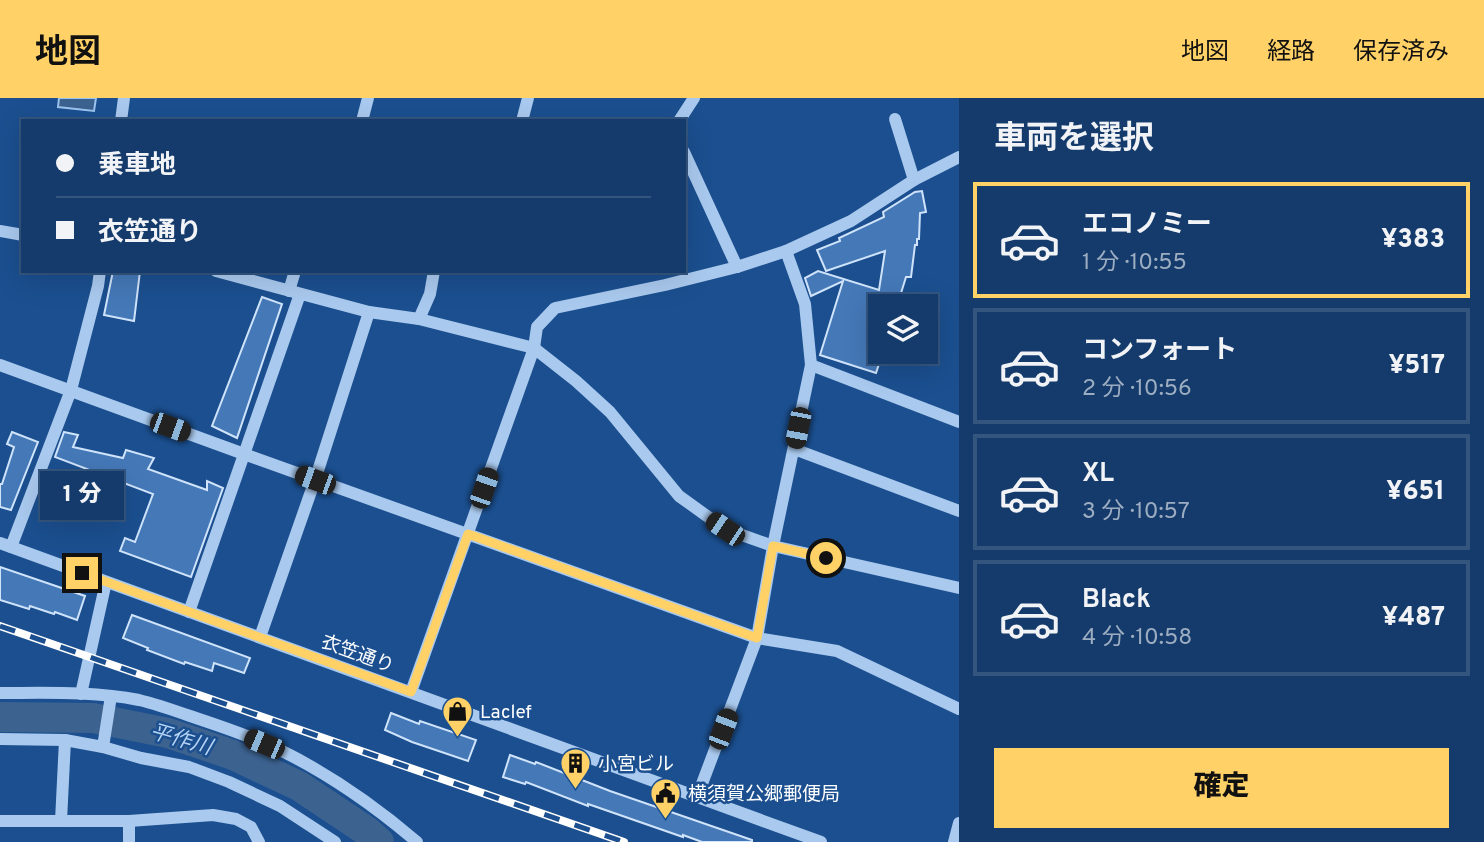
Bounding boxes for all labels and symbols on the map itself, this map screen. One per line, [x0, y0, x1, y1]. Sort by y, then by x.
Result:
car [784, 405, 813, 451]
car [147, 410, 194, 444]
car [292, 463, 339, 497]
car [468, 465, 501, 511]
callout: 1 分 [40, 472, 124, 520]
car [702, 509, 749, 549]
route start [810, 542, 842, 574]
route end [66, 557, 98, 589]
street label: 衣笠通り [317, 631, 397, 679]
shop icon: Laclef [440, 694, 474, 738]
place label: Laclef [480, 701, 532, 725]
car [706, 706, 741, 752]
water label: 平作川 [147, 719, 217, 763]
car [241, 726, 288, 762]
building icon: 小宮ビル [558, 746, 592, 790]
place label: 小宮ビル [598, 753, 674, 777]
public building icon: 横須賀公郷郵便局 [648, 776, 682, 820]
place label: 横須賀公郷郵便局 [688, 783, 840, 807]

